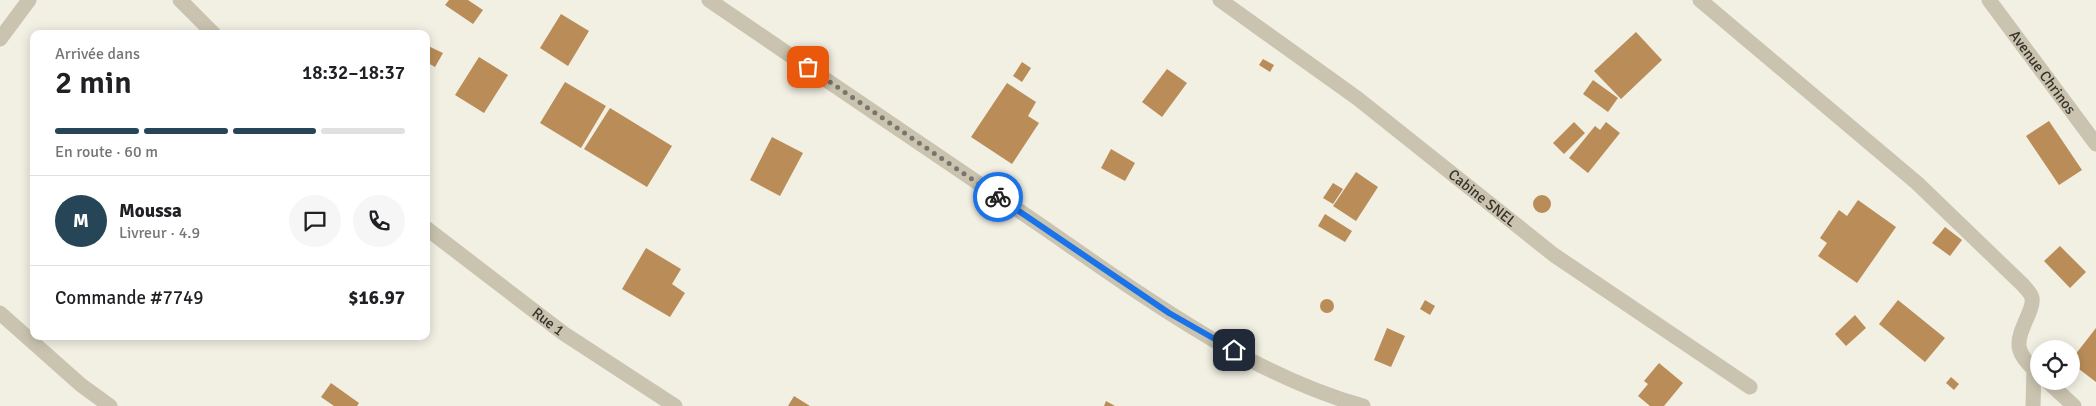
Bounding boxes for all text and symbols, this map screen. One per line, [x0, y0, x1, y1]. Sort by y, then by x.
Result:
street label: Avenue Chrinos [2006, 27, 2080, 118]
text: Arrivée dans [55, 44, 140, 64]
pin [787, 46, 829, 88]
icon: bag [794, 53, 822, 81]
text: 18:32–18:37 [302, 61, 405, 85]
text: 2 min [55, 63, 132, 102]
text: En route · 60 m [55, 142, 158, 162]
street label: Cabine SNEL [1445, 165, 1521, 231]
courier [973, 172, 1023, 222]
icon: bike [984, 183, 1012, 211]
button: chat [289, 195, 341, 247]
button: phone [353, 195, 405, 247]
text: Moussa [119, 199, 182, 223]
text: M [73, 209, 89, 233]
text: Livreur · 4.9 [119, 223, 200, 243]
text: Commande #7749 [55, 286, 204, 310]
text: $16.97 [348, 286, 405, 310]
street label: Rue 1 [529, 304, 568, 340]
pin [1213, 329, 1255, 371]
icon: home [1220, 336, 1248, 364]
map controls [2030, 340, 2080, 390]
button: locate [2030, 340, 2080, 390]

